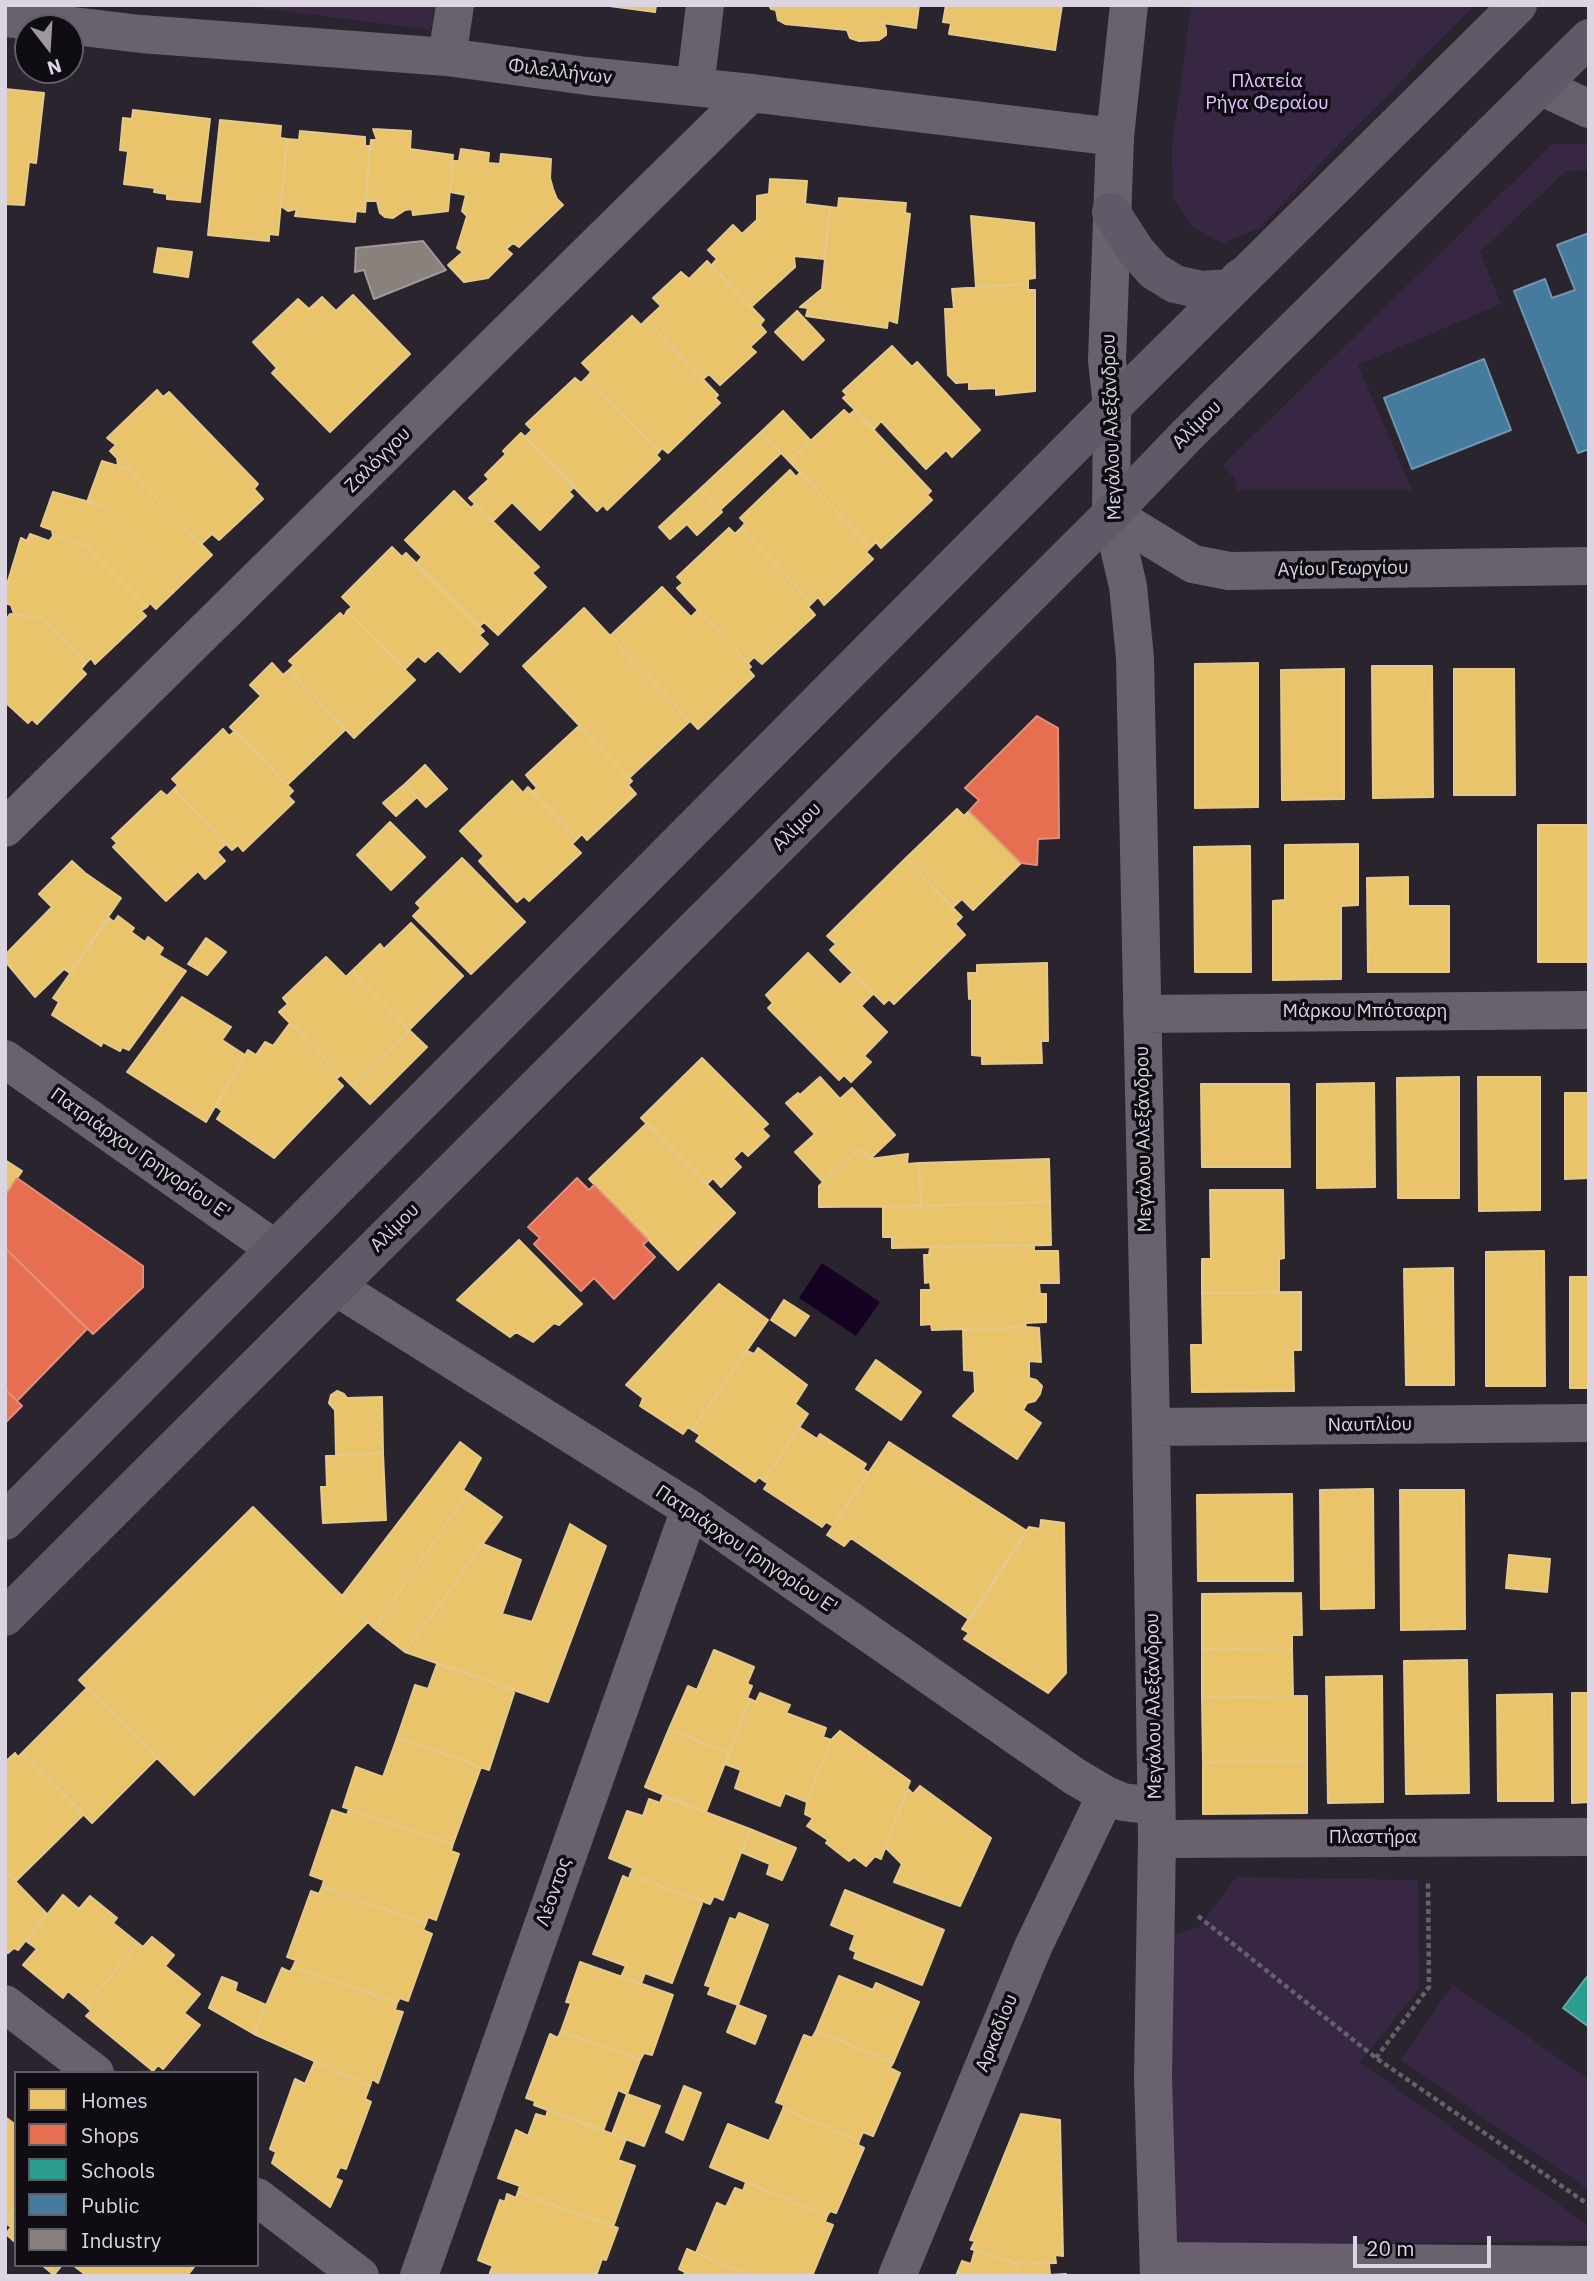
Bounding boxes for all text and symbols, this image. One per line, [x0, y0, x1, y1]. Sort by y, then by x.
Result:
north arrow [14, 14, 84, 84]
text: N [44, 54, 65, 81]
street label: Φιλελλήνων [507, 54, 613, 90]
park label: Πλατεία Ρήγα Φεραίου [1205, 71, 1329, 115]
street label: Μεγάλου Αλεξάνδρου [1097, 333, 1127, 521]
street label: Αλίμου [1168, 396, 1226, 454]
street label: Ζαλόγγου [340, 422, 416, 498]
street label: Αγίου Γεωργίου [1277, 556, 1409, 582]
street label: Αλίμου [768, 798, 826, 856]
street label: Μάρκου Μπότσαρη [1283, 1001, 1447, 1023]
street label: Μεγάλου Αλεξάνδρου [1131, 1046, 1157, 1232]
street label: Πατριάρχου Γρηγορίου Ε' [46, 1083, 234, 1225]
street label: Αλίμου [366, 1199, 424, 1257]
street label: Ναυπλίου [1328, 1413, 1412, 1437]
street label: Πατριάρχου Γρηγορίου Ε' [651, 1481, 841, 1619]
street label: Μεγάλου Αλεξάνδρου [1141, 1613, 1167, 1799]
street label: Πλαστήρα [1329, 1827, 1417, 1849]
street label: Λέοντος [532, 1855, 576, 1929]
street label: Αρκαδίου [971, 1991, 1023, 2075]
legend [14, 2071, 259, 2267]
text: Homes [81, 2086, 148, 2114]
text: Shops [81, 2121, 139, 2149]
text: Schools [81, 2156, 155, 2184]
text: Public [81, 2191, 139, 2219]
scale bar [1356, 2222, 1494, 2266]
text: Industry [81, 2226, 161, 2254]
text: 20 m [1366, 2234, 1415, 2262]

